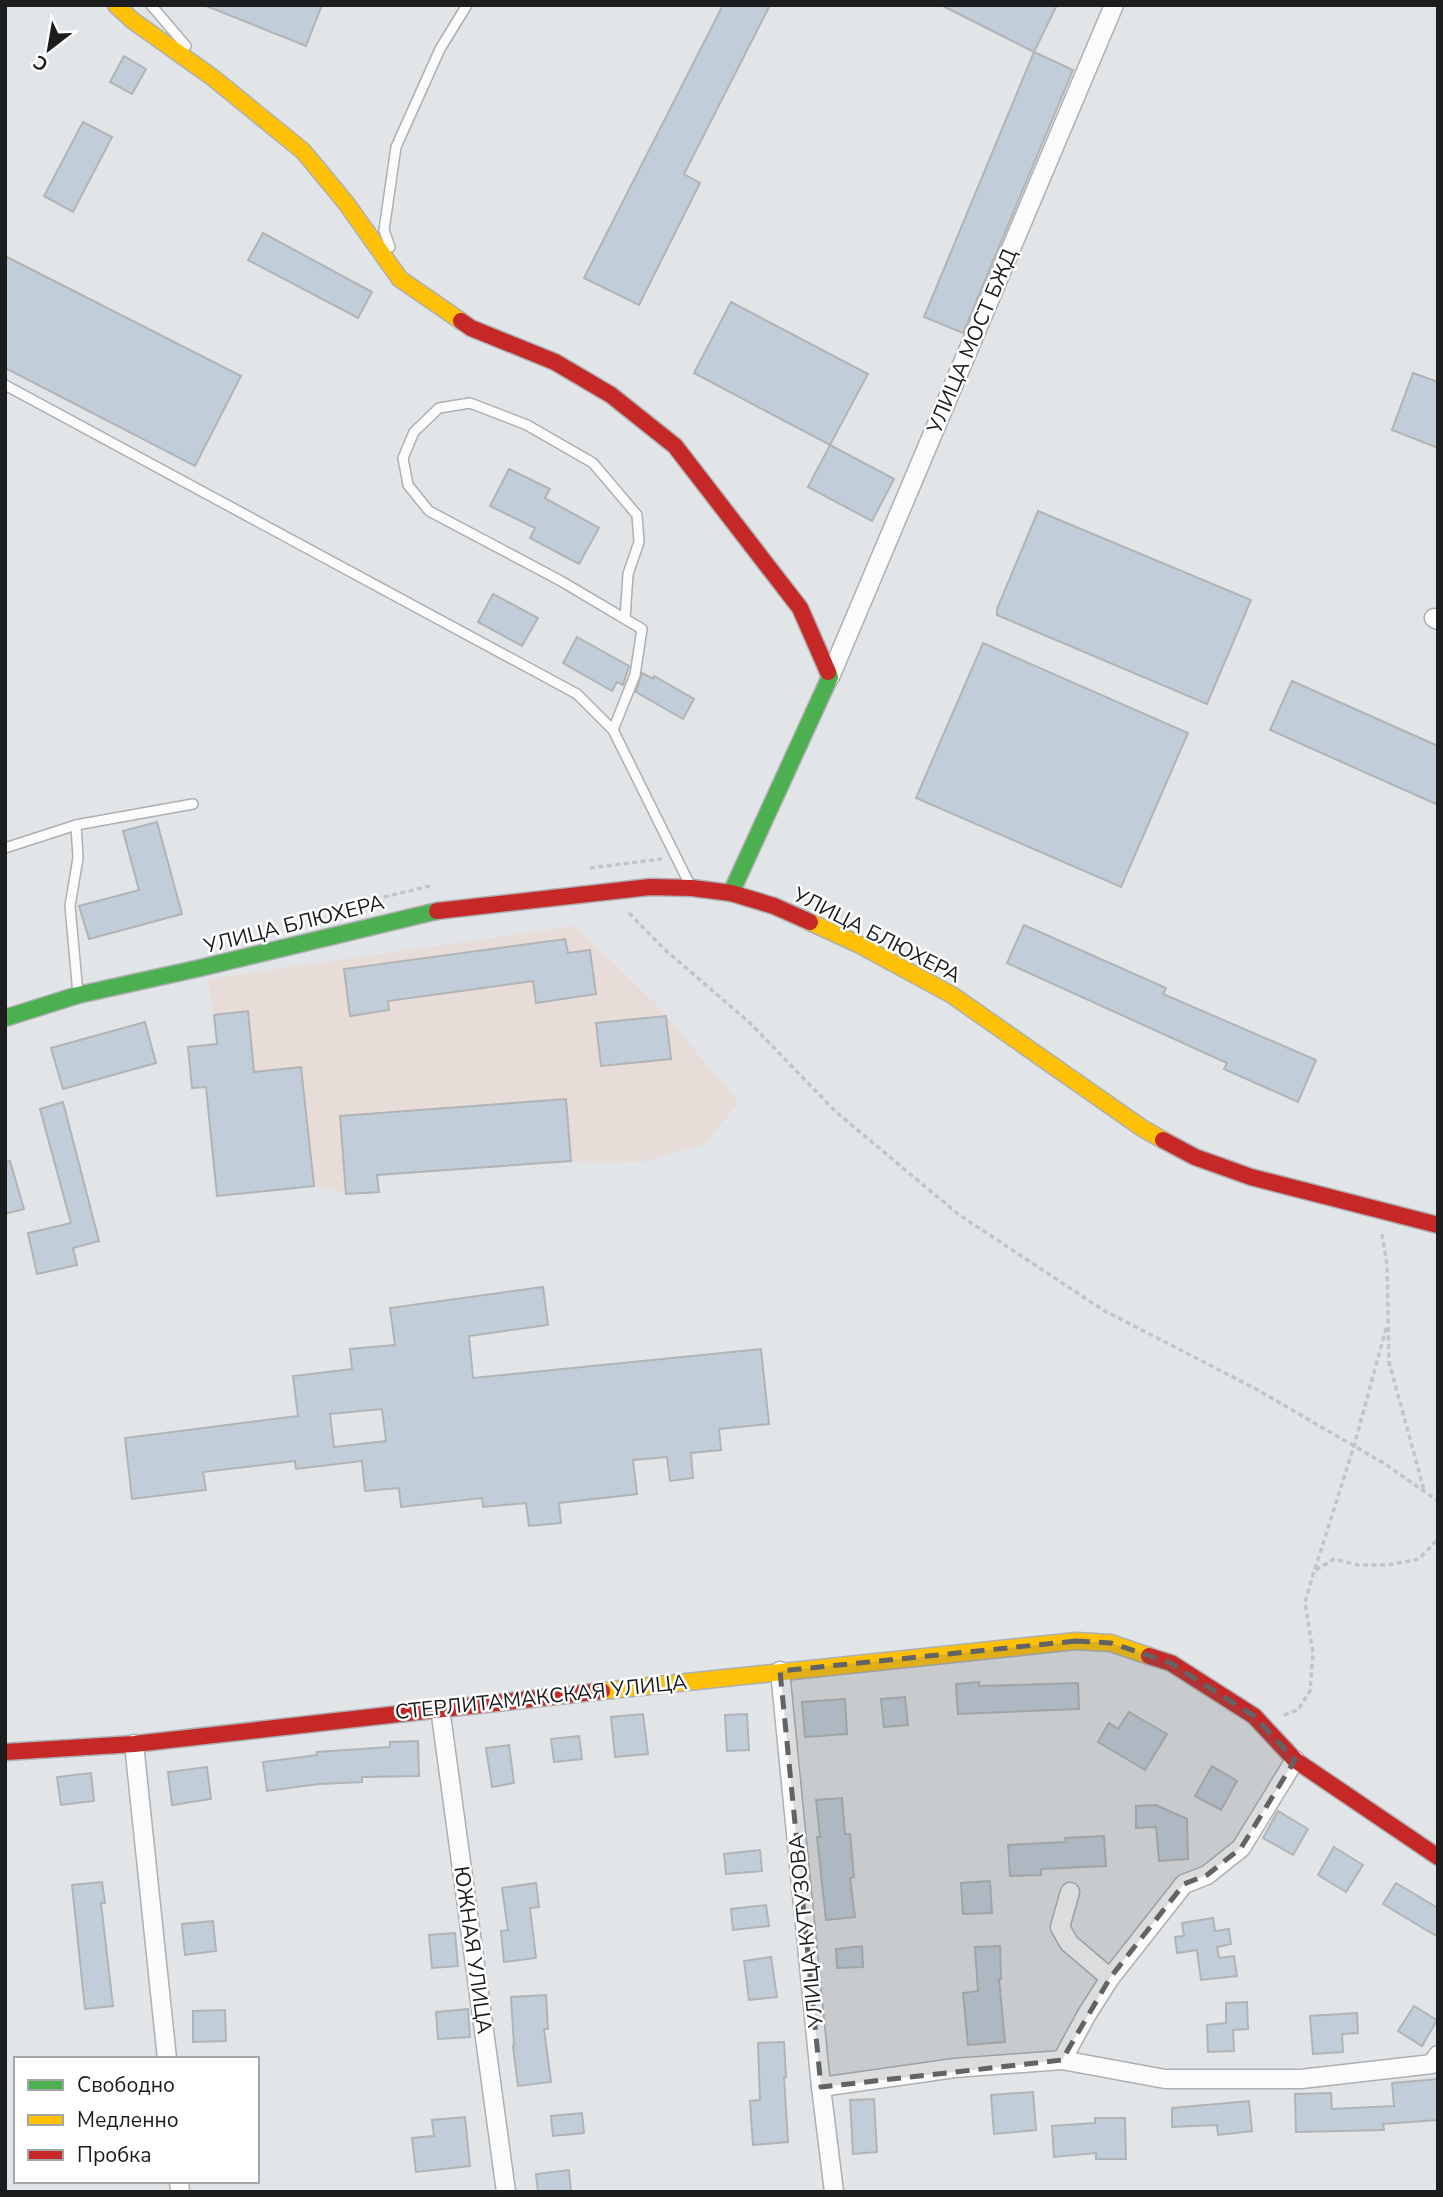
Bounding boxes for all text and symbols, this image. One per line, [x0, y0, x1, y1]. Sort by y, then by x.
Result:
north arrow [14, 14, 84, 84]
text: С [28, 48, 53, 77]
street label: УЛИЦА МОСТ БЖД [920, 244, 1024, 439]
street label: УЛИЦА БЛЮХЕРА [787, 880, 966, 989]
street label: УЛИЦА БЛЮХЕРА [200, 888, 387, 960]
street label: СТЕРЛИТАМАКСКАЯ УЛИЦА [393, 1668, 689, 1726]
street label: УЛИЦА КУТУЗОВА [782, 1833, 830, 2030]
street label: ЮЖНАЯ УЛИЦА [447, 1864, 499, 2036]
legend [14, 2057, 259, 2183]
text: Свободно [77, 2071, 175, 2099]
text: Медленно [77, 2106, 179, 2134]
text: Пробка [77, 2141, 151, 2169]

